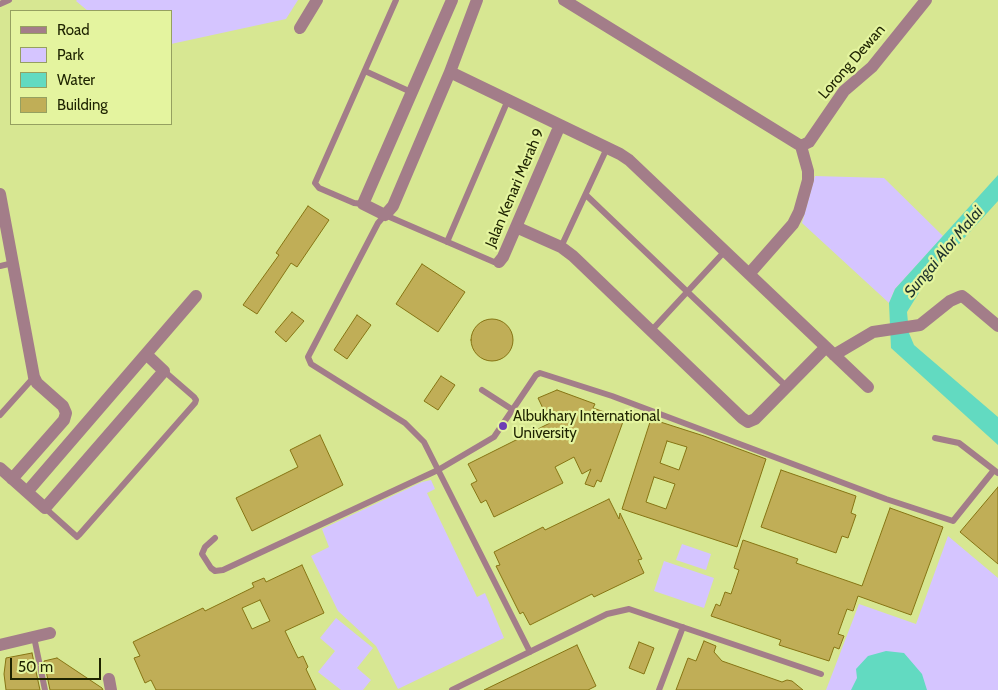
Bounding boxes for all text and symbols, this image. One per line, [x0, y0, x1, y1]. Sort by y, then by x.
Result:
legend [10, 10, 172, 125]
text: Road [57, 21, 90, 39]
street label: Lorong Dewan [815, 21, 889, 103]
text: Park [57, 46, 84, 64]
text: Water [57, 71, 95, 89]
text: Building [57, 96, 108, 114]
street label: Jalan Kenari Merah 9 [482, 126, 548, 250]
water label: Sungai Alor Malai [900, 203, 988, 301]
place label: Albukhary International University [513, 408, 660, 443]
marker: Albukhary International University [497, 420, 509, 432]
scale bar [12, 648, 104, 680]
text: 50 m [18, 658, 53, 676]

